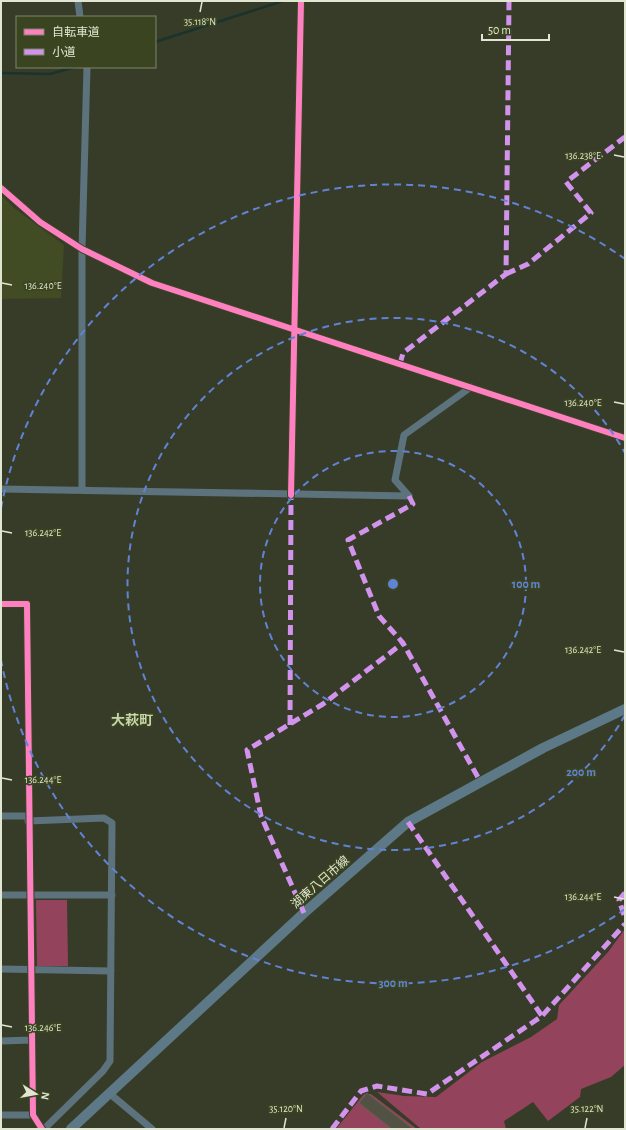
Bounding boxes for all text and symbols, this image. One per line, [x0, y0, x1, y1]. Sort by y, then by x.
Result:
legend [16, 16, 156, 68]
scale bar [482, 16, 549, 42]
text: 35.118°N [184, 17, 216, 27]
text: 50 m [488, 24, 511, 36]
text: 自転車道 [52, 25, 100, 38]
text: 小道 [52, 45, 76, 58]
text: 136.238°E [565, 151, 601, 161]
text: 136.240°E [25, 281, 62, 291]
text: 136.240°E [565, 398, 602, 408]
text: 136.242°E [25, 528, 61, 538]
centre of rings [386, 577, 400, 591]
text: 100 m [512, 578, 540, 590]
text: 136.242°E [565, 645, 601, 655]
district label: 大萩町 [111, 713, 153, 728]
text: 200 m [566, 766, 596, 778]
text: 136.244°E [25, 775, 61, 785]
street label: 湖東八日市線 [288, 853, 351, 910]
text: 136.244°E [565, 892, 601, 902]
text: 300 m [378, 977, 408, 989]
text: 136.246°E [25, 1023, 61, 1033]
north arrow [16, 1074, 56, 1114]
text: N [39, 1091, 51, 1101]
text: 35.120°N [269, 1104, 303, 1114]
text: 35.122°N [571, 1104, 603, 1114]

